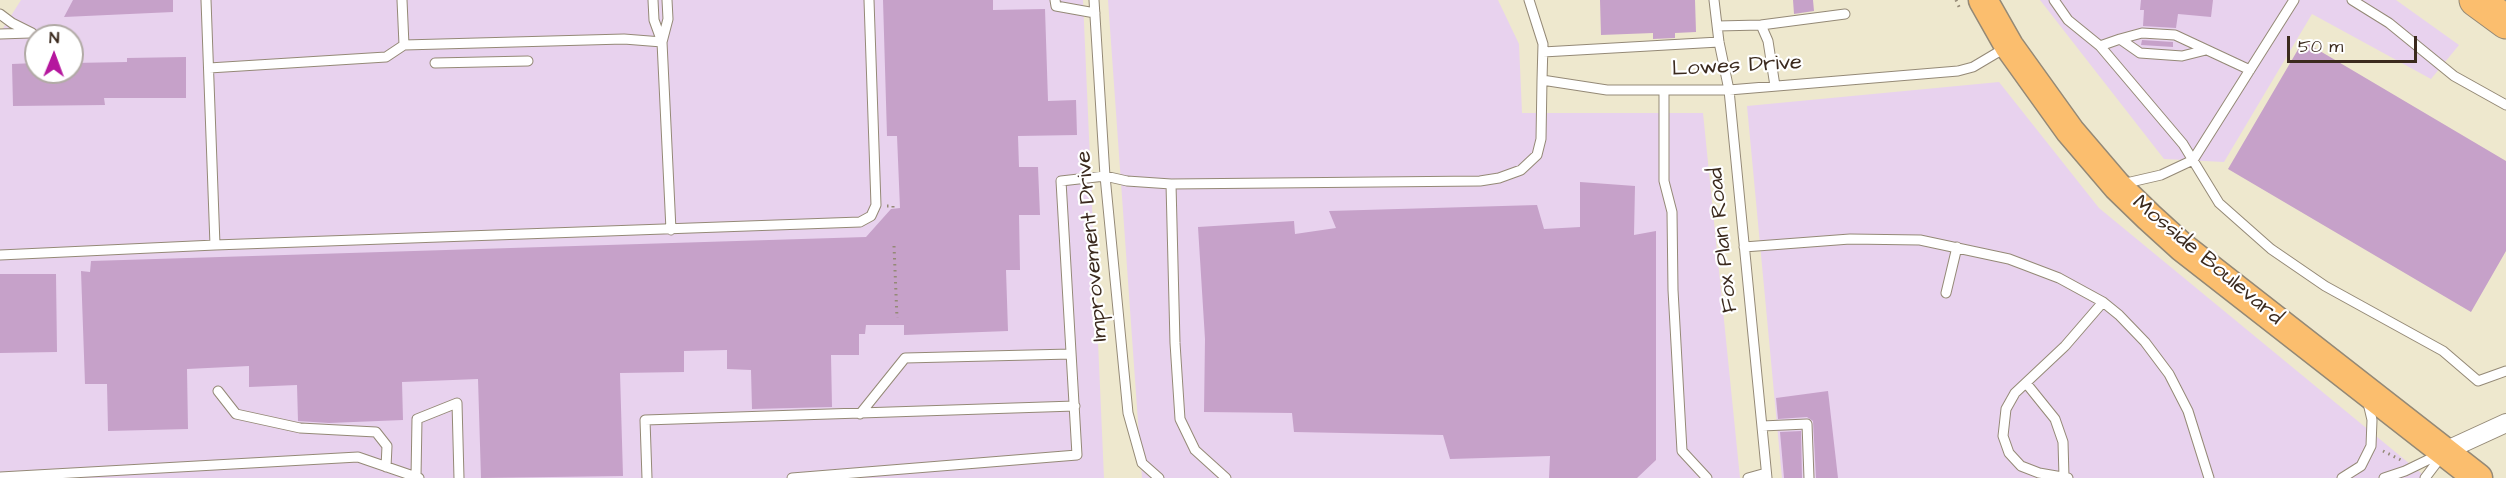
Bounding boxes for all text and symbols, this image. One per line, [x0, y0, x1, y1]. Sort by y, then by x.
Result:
north arrow [24, 24, 84, 84]
scale bar [2290, 24, 2420, 62]
text: N [49, 27, 59, 49]
text: 50 m [2298, 34, 2343, 59]
street label: Lowes Drive [1671, 50, 1803, 84]
street label: Improvement Drive [1072, 150, 1114, 342]
street label: Fox Plan Road [1703, 166, 1745, 314]
street label: Mosside Boulevard [2126, 190, 2288, 332]

